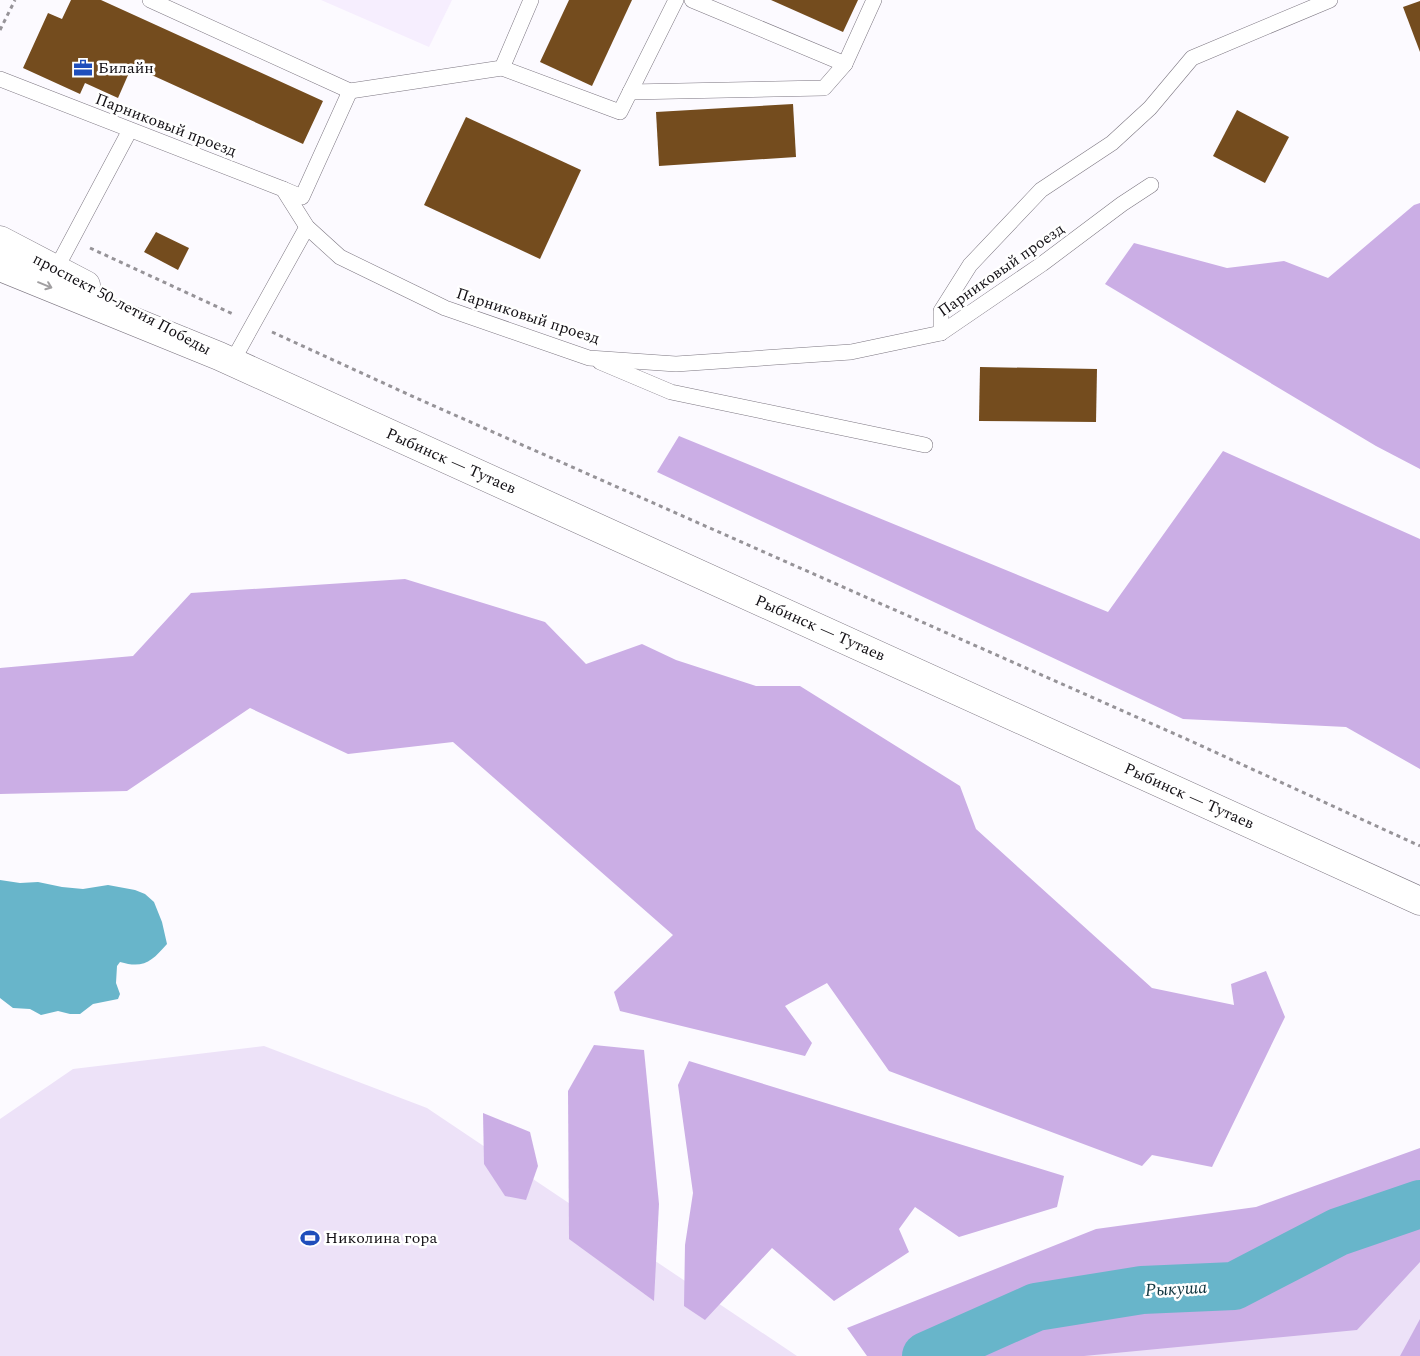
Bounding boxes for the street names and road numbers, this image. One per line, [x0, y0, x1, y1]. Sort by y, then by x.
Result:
street label: Парниковый проезд [92, 87, 240, 163]
street label: Парниковый проезд [933, 217, 1069, 323]
street label: проспект 50-летия Победы [29, 247, 216, 361]
street label: Парниковый проезд [453, 281, 603, 351]
street label: Рыбинск — Тутаев [382, 422, 520, 500]
street label: Рыбинск — Тутаев [751, 589, 889, 667]
street label: Рыбинск — Тутаев [1120, 757, 1258, 835]

